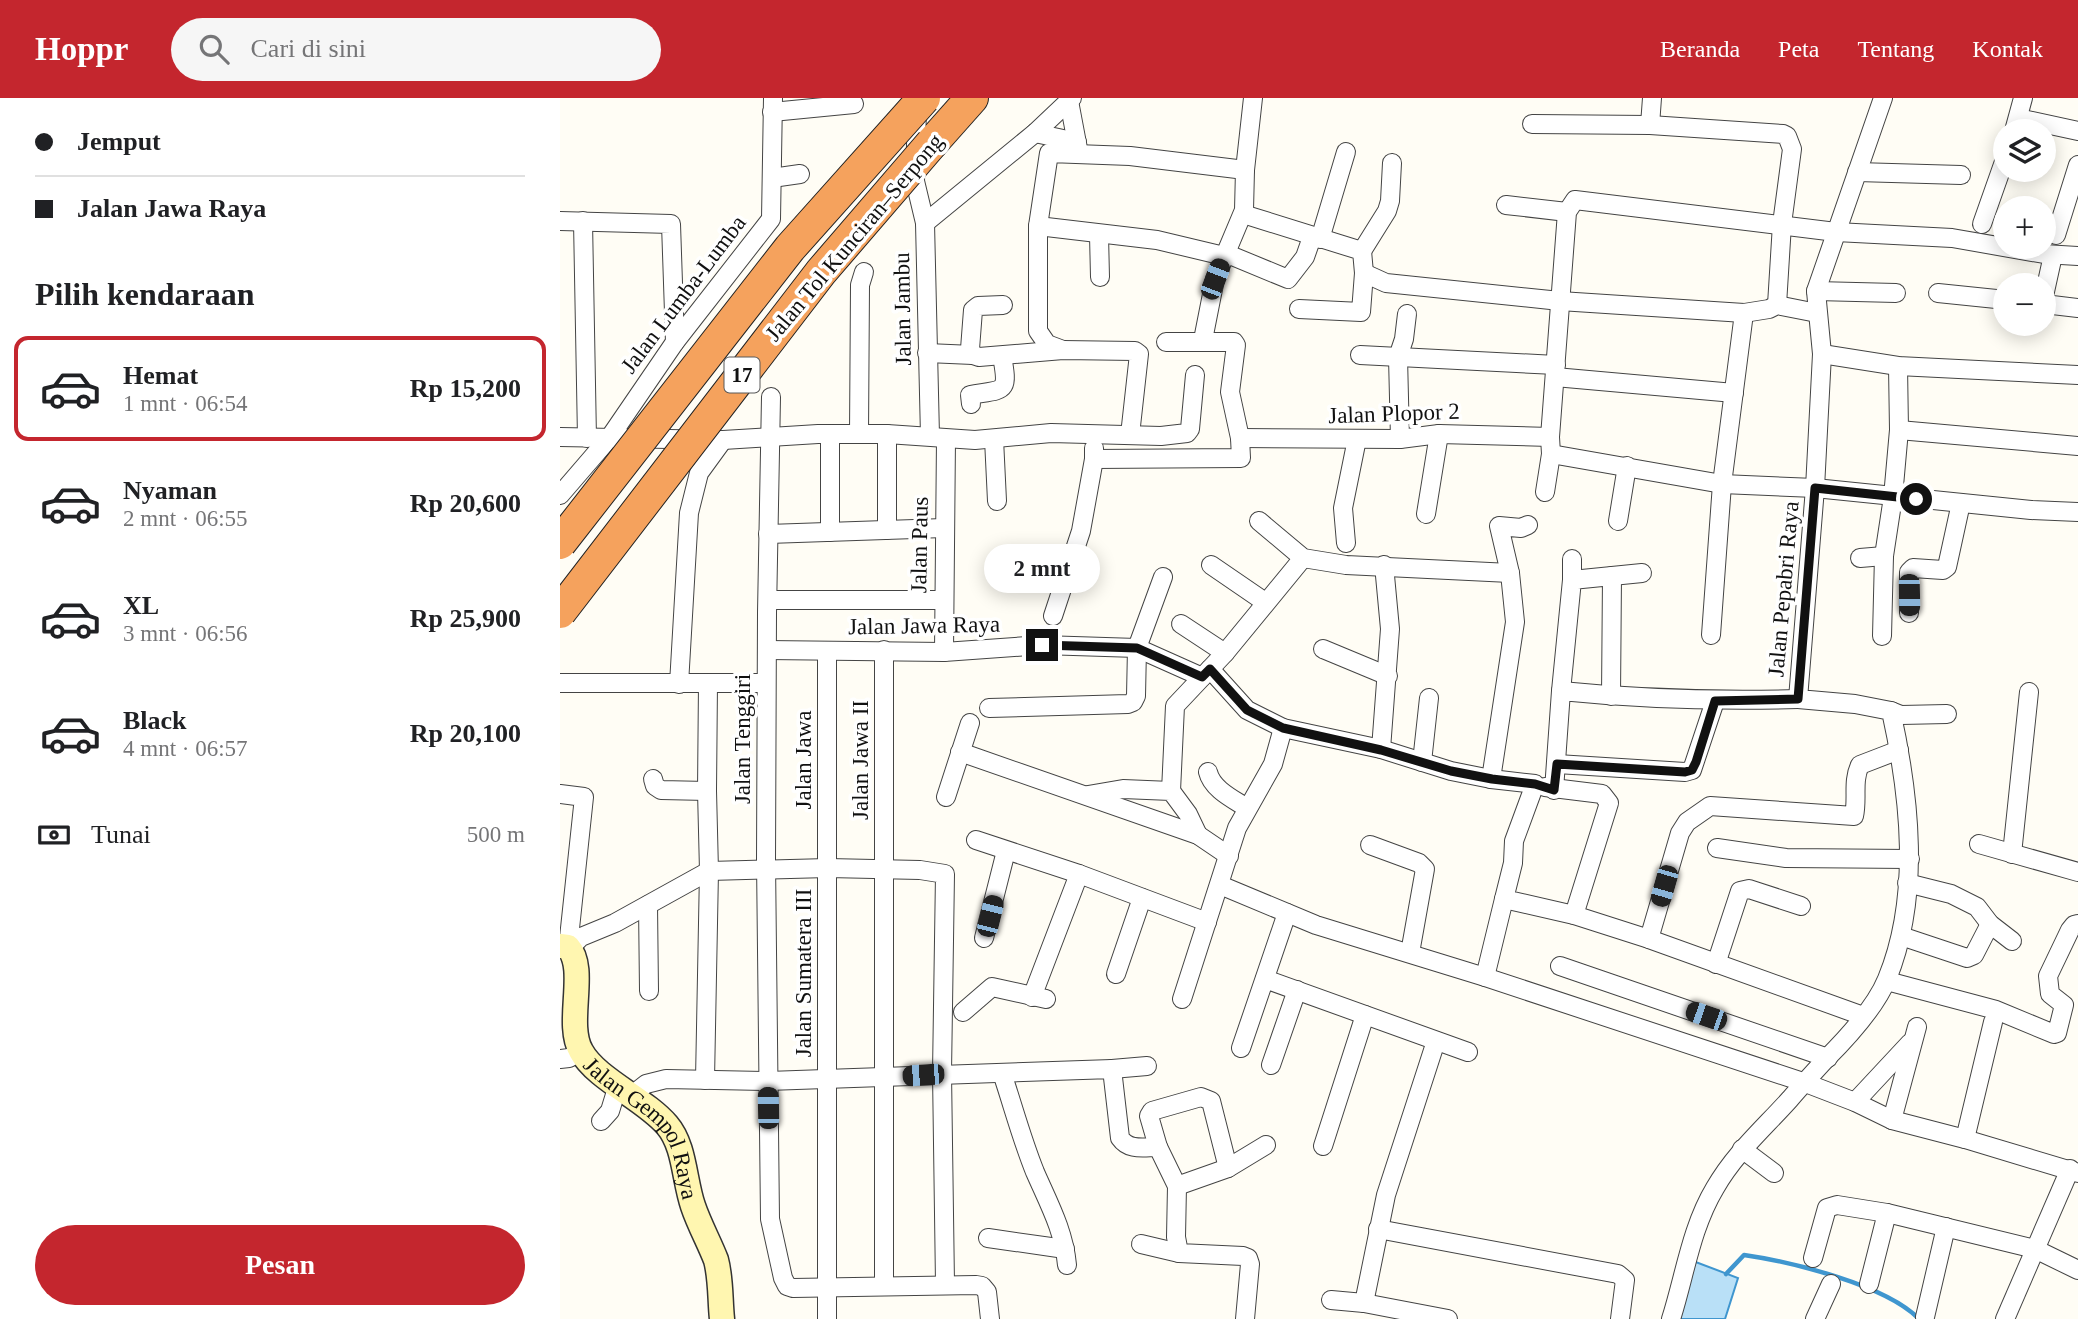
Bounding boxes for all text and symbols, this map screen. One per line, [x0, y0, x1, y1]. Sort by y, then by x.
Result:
search box [171, 18, 661, 81]
icon: search [195, 30, 233, 68]
text: Hoppr [35, 31, 129, 67]
text: Cari di sini [251, 34, 366, 63]
text: Beranda [1660, 36, 1740, 62]
text: Peta [1778, 36, 1819, 62]
text: Tentang [1857, 36, 1934, 62]
text: Kontak [1972, 36, 2043, 62]
map controls [1993, 119, 2056, 336]
button: layers [1993, 119, 2056, 182]
text: Jemput [77, 127, 161, 156]
street label: Jalan Tol Kunciran–Serpong [760, 128, 949, 346]
text: Jalan Jawa Raya [77, 194, 266, 223]
button: + [1993, 196, 2056, 259]
street label: Jalan Lumba-Lumba [616, 211, 751, 378]
street label: Jalan Jambu [889, 252, 916, 366]
car [1198, 256, 1233, 302]
button: − [1993, 273, 2056, 336]
text: Pilih kendaraan [35, 276, 255, 312]
icon: car [39, 357, 102, 420]
road number: 17 [724, 358, 760, 392]
text: Hemat [123, 361, 198, 390]
text: Rp 15,200 [410, 374, 521, 403]
text: 1 mnt · 06:54 [123, 391, 248, 416]
street label: Jalan Plopor 2 [1328, 399, 1460, 428]
icon: car [39, 472, 102, 535]
text: Nyaman [123, 476, 217, 505]
route start [1900, 483, 1932, 515]
text: Rp 20,600 [410, 489, 521, 518]
street label: Jalan Paus [906, 497, 933, 593]
street label: Jalan Pepabri Raya [1763, 500, 1804, 678]
text: 2 mnt · 06:55 [123, 506, 248, 531]
callout: 2 mnt [984, 544, 1100, 592]
text: 2 mnt [1014, 556, 1070, 581]
car [1899, 574, 1920, 616]
icon: car [39, 587, 102, 650]
text: XL [123, 591, 159, 620]
text: Rp 25,900 [410, 604, 521, 633]
street label: Jalan Jawa Raya [848, 612, 1000, 639]
text: 3 mnt · 06:56 [123, 621, 248, 646]
route end [1026, 629, 1058, 661]
street label: Jalan Tenggiri [730, 674, 755, 804]
street label: Jalan Jawa II [848, 700, 873, 820]
icon: car [39, 702, 102, 765]
text: Black [123, 706, 187, 735]
street label: Jalan Jawa [791, 711, 816, 810]
text: Rp 20,100 [410, 719, 521, 748]
text: 4 mnt · 06:57 [123, 736, 248, 761]
icon: cash [35, 816, 73, 854]
text: Tunai [91, 820, 151, 849]
text: 500 m [467, 822, 525, 847]
car [1649, 863, 1680, 909]
street label: Jalan Sumatera III [791, 889, 816, 1057]
car [975, 893, 1006, 939]
car [1683, 999, 1730, 1033]
street label: Jalan Gempol Raya [578, 1053, 702, 1202]
car [902, 1063, 945, 1087]
car [758, 1087, 779, 1129]
button: Pesan [35, 1225, 525, 1305]

